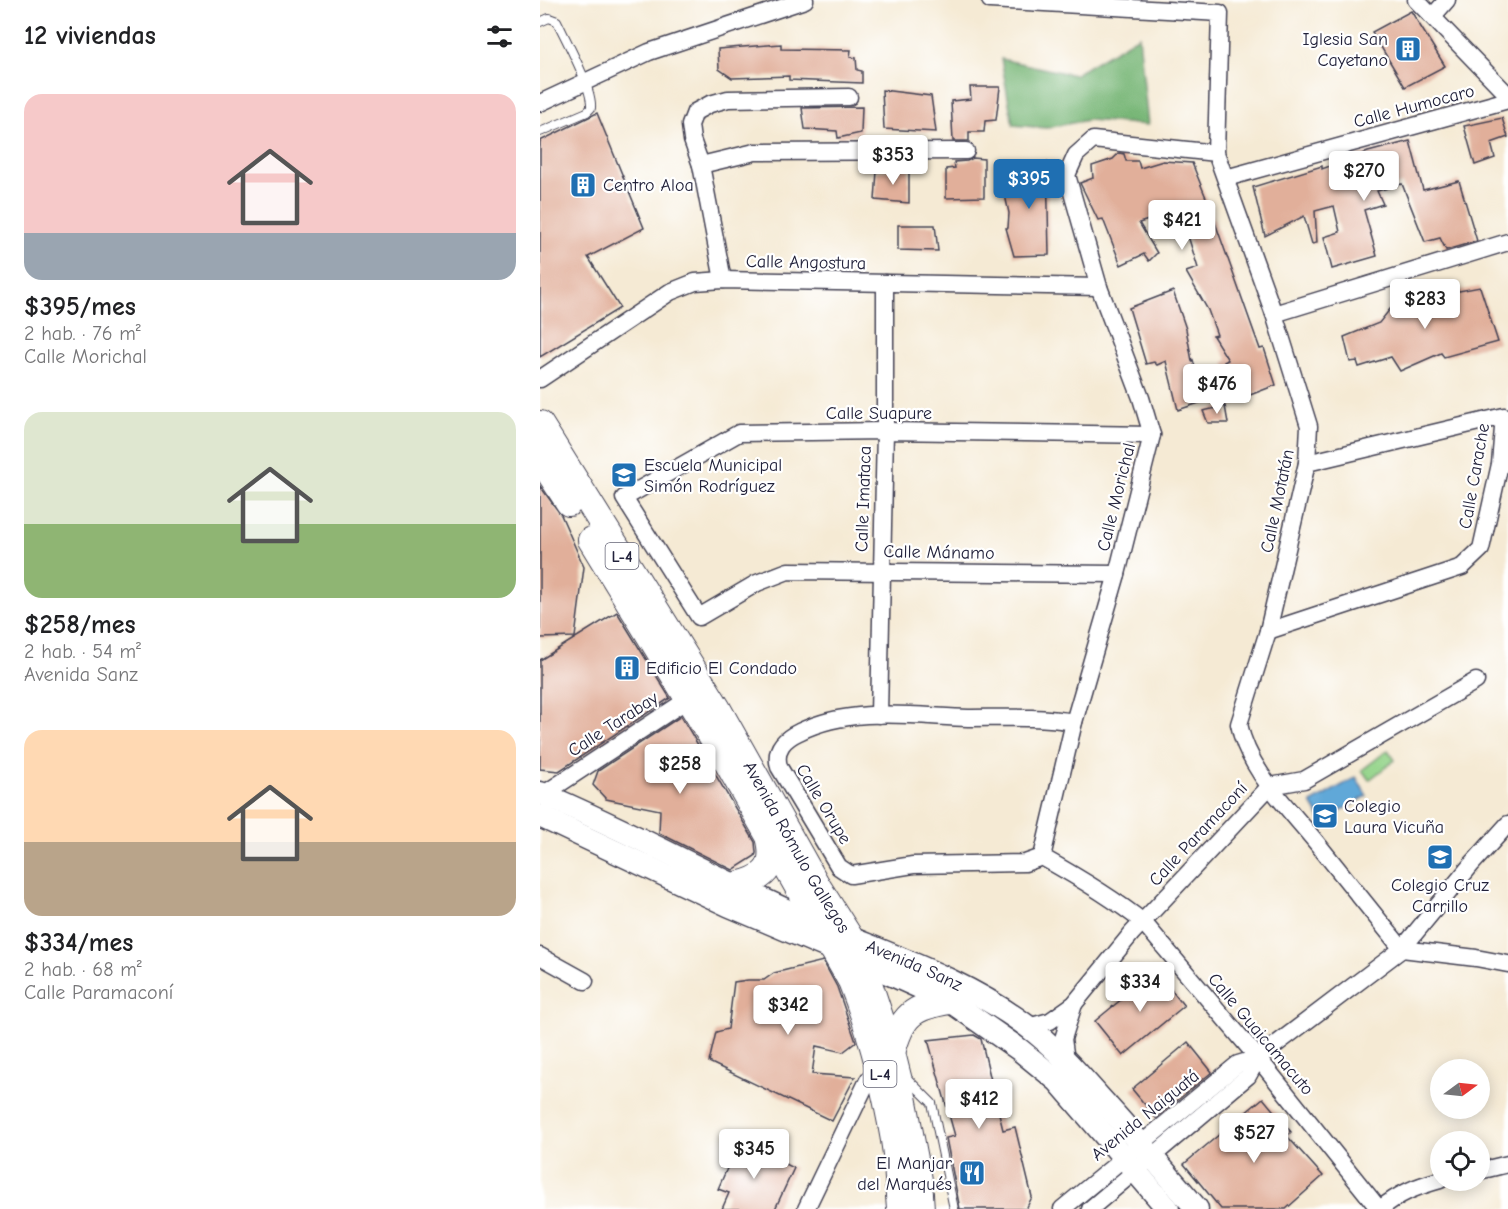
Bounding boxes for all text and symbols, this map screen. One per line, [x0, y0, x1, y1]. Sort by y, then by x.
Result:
icon: filters [483, 20, 516, 53]
text: 12 viviendas [24, 21, 156, 51]
place label: Iglesia San Cayetano [1302, 29, 1388, 71]
building icon: Iglesia San Cayetano [1393, 34, 1423, 64]
street label: Calle Humocaro [1351, 80, 1477, 133]
icon: home [216, 133, 324, 241]
pin: $353 [857, 135, 929, 186]
text: $353 [872, 143, 914, 166]
pin: $270 [1328, 151, 1400, 202]
pin: $395 [993, 159, 1065, 210]
text: $270 [1343, 159, 1385, 182]
text: $395 [1008, 167, 1050, 190]
building icon: Centro Aloa [568, 170, 598, 200]
place label: Centro Aloa [603, 175, 694, 196]
pin: $421 [1146, 200, 1218, 251]
text: $421 [1162, 208, 1202, 231]
street label: Calle Angostura [746, 251, 866, 274]
pin: $283 [1389, 279, 1461, 330]
text: $283 [1404, 287, 1446, 310]
text: $395/mes [24, 292, 136, 322]
text: 2 hab. · 76 m² [24, 322, 141, 345]
text: Calle Morichal [24, 345, 147, 368]
pin: $476 [1181, 364, 1253, 415]
text: $476 [1197, 372, 1237, 395]
street label: Calle Suapure [826, 403, 932, 424]
street label: Calle Carache [1455, 422, 1494, 531]
street label: Calle Morichal [1093, 441, 1140, 553]
street label: Calle Imataca [851, 445, 876, 553]
street label: Calle Motatán [1256, 447, 1299, 555]
icon: home [216, 451, 324, 559]
place label: Escuela Municipal Simón Rodríguez [644, 455, 782, 497]
school or university icon: Escuela Municipal Simón Rodríguez [609, 460, 639, 490]
street label: Calle Mánamo [883, 541, 995, 564]
road number: L-4 [606, 543, 638, 569]
text: $258/mes [24, 610, 136, 640]
text: 2 hab. · 54 m² [24, 640, 141, 663]
building icon: Edificio El Condado [612, 653, 642, 683]
place label: Edificio El Condado [646, 658, 797, 679]
text: Avenida Sanz [24, 663, 138, 686]
street label: Calle Tarabay [564, 687, 663, 761]
pin: $258 [644, 744, 716, 795]
text: $258 [659, 752, 701, 775]
street label: Avenida Rómulo Gallegos [739, 758, 854, 937]
street label: Calle Orupe [791, 760, 856, 848]
icon: home [216, 769, 324, 877]
street label: Calle Paramaconí [1145, 777, 1252, 891]
place label: Colegio Laura Vicuña [1344, 796, 1444, 838]
school or university icon: Colegio Laura Vicuña [1310, 801, 1340, 831]
school or university icon: Colegio Cruz Carrillo [1425, 842, 1455, 872]
place label: Colegio Cruz Carrillo [1391, 875, 1489, 917]
text: $334/mes [24, 928, 133, 958]
street label: Avenida Sanz [863, 936, 966, 996]
text: 2 hab. · 68 m² [24, 958, 142, 981]
pin: $334 [1104, 962, 1176, 1013]
street label: Calle Guaicamacuto [1203, 969, 1318, 1100]
text: $334 [1119, 970, 1161, 993]
text: Calle Paramaconí [24, 981, 173, 1004]
pin: $342 [752, 985, 824, 1036]
text: $342 [767, 993, 809, 1016]
north arrow [1430, 1059, 1490, 1119]
map controls [1430, 1059, 1490, 1191]
road number: L-4 [864, 1061, 896, 1087]
street label: Avenida Naiguatá [1087, 1065, 1203, 1165]
pin: $412 [943, 1079, 1015, 1130]
text: $412 [959, 1087, 999, 1110]
pin: $527 [1218, 1113, 1290, 1164]
text: $527 [1233, 1121, 1275, 1144]
pin: $345 [718, 1129, 790, 1180]
button: locate [1430, 1131, 1490, 1191]
text: $345 [733, 1137, 775, 1160]
place label: El Manjar del Marqués [857, 1153, 953, 1195]
restaurant icon: El Manjar del Marqués [957, 1158, 987, 1188]

